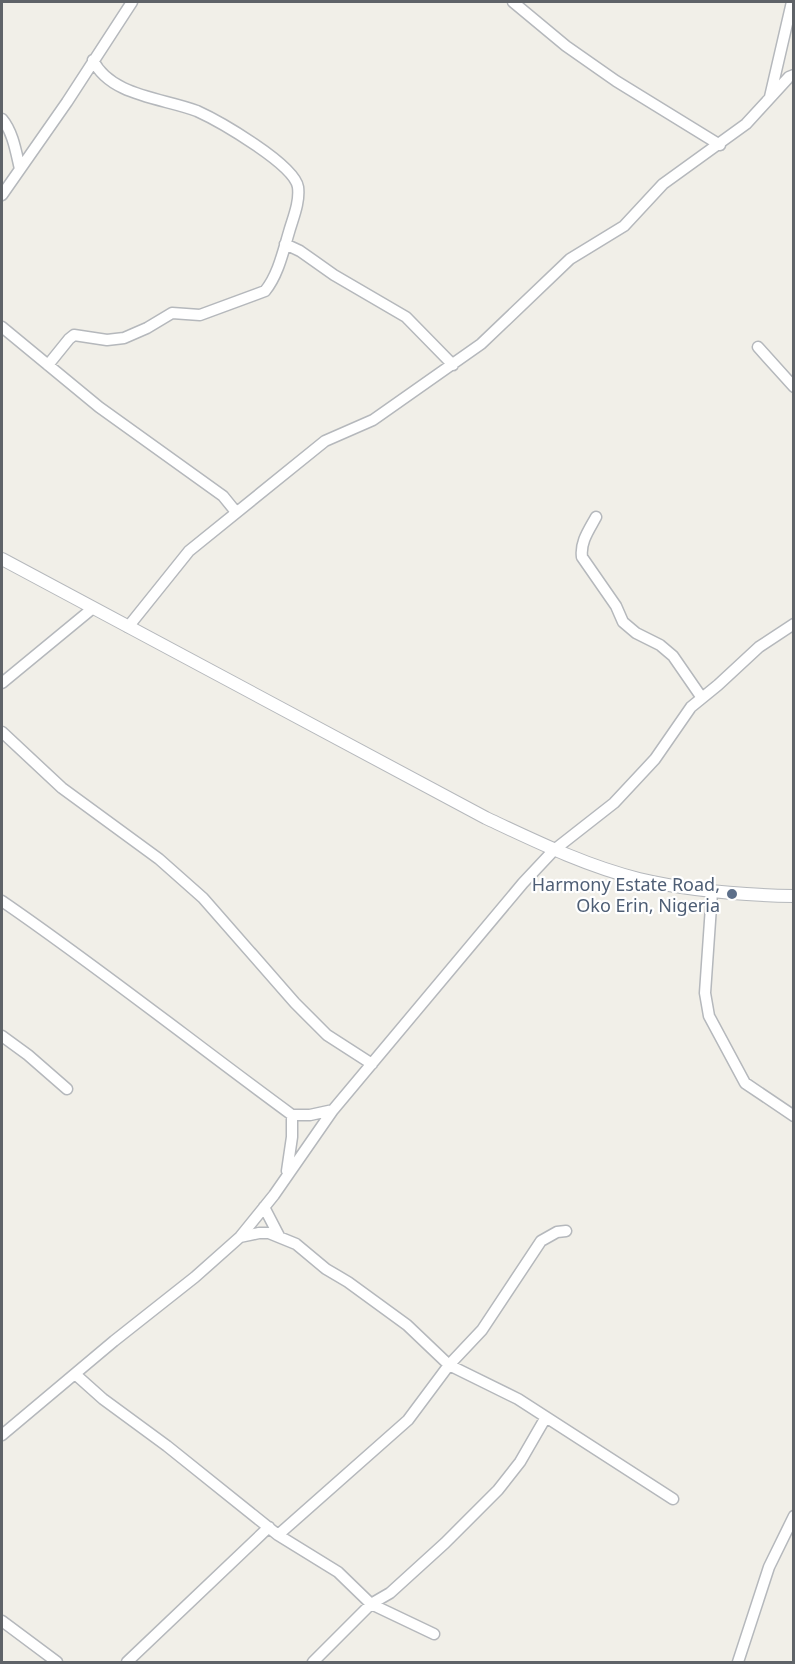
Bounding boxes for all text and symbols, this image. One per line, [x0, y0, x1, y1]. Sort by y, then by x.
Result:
place label: Harmony Estate Road, Oko Erin, Nigeria [532, 872, 720, 917]
marker: Harmony Estate Road, Oko Erin, Nigeria [725, 887, 739, 901]

